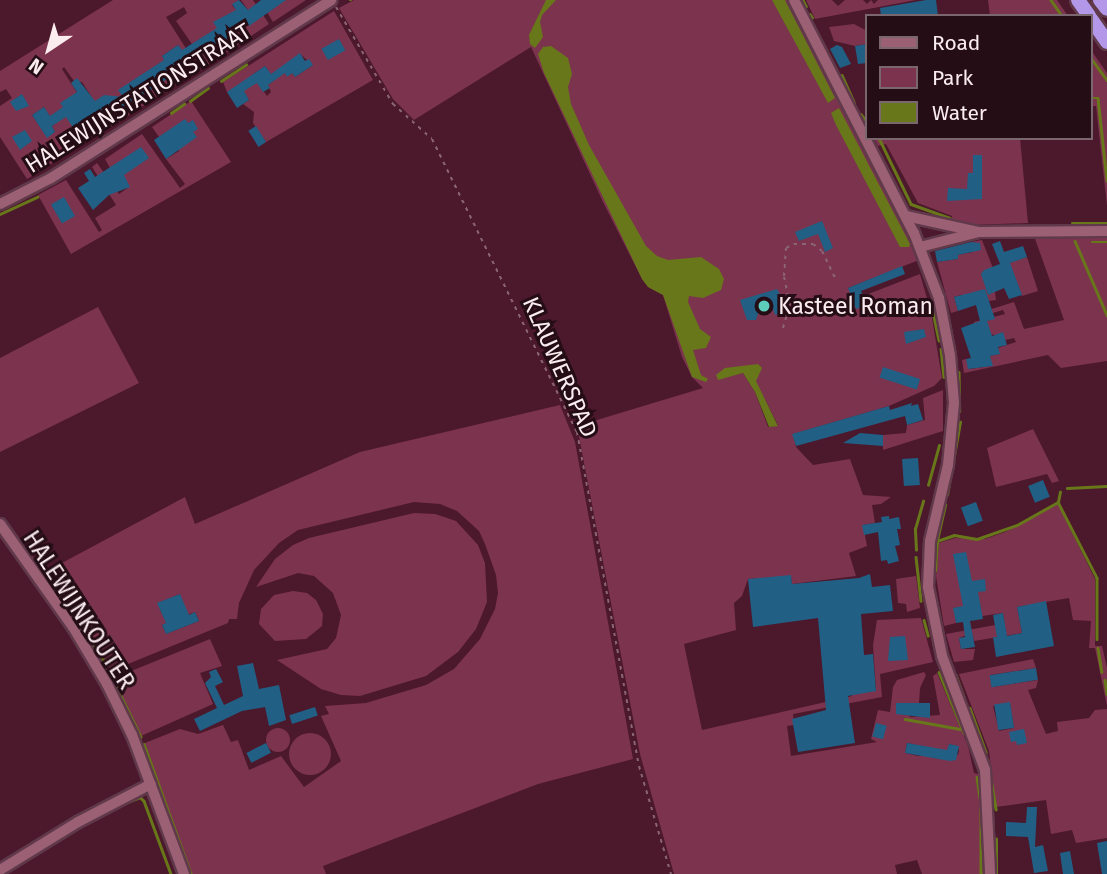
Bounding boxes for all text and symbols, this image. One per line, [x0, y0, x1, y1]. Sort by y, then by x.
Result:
north arrow [14, 14, 84, 84]
legend [866, 14, 1093, 140]
street label: HALEWIJNSTATIONSTRAAT [20, 17, 256, 179]
text: Road [932, 30, 980, 56]
text: Park [932, 65, 973, 91]
text: Water [932, 100, 987, 126]
place label: Kasteel Roman [778, 292, 933, 320]
street label: KLAUWERSPAD [517, 293, 603, 441]
marker: Kasteel Roman [756, 298, 772, 314]
street label: HALEWIJNKOUTER [17, 526, 141, 694]

